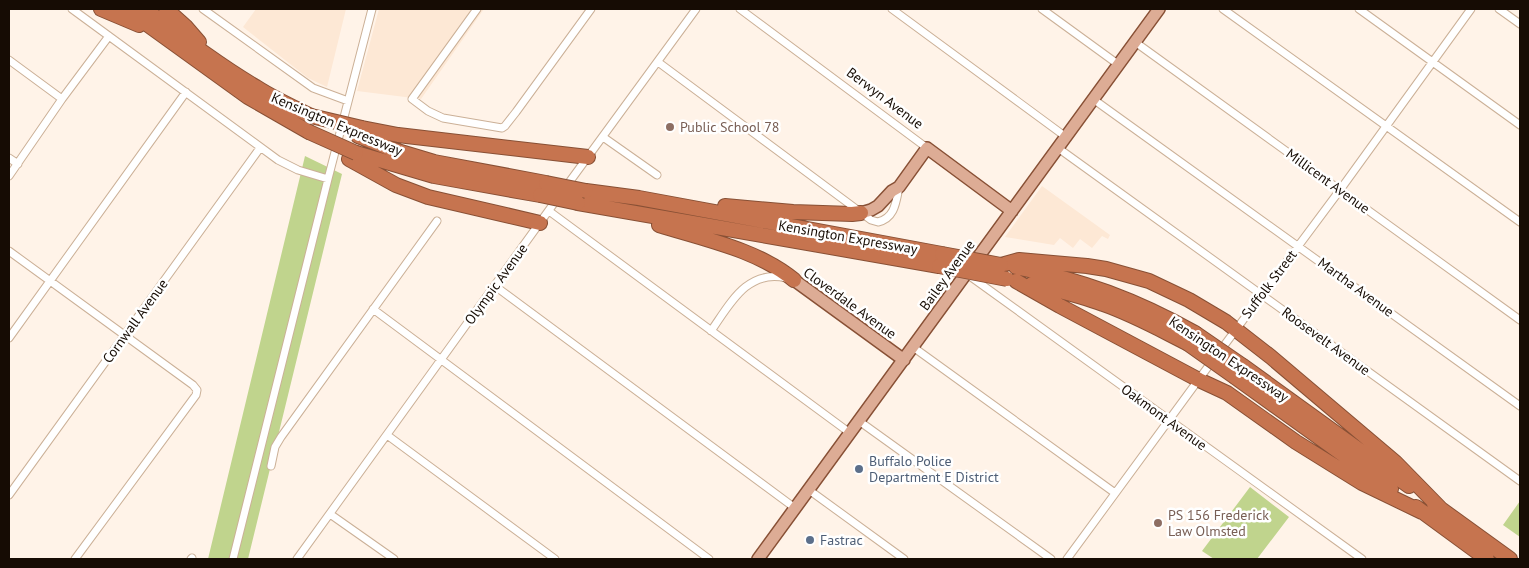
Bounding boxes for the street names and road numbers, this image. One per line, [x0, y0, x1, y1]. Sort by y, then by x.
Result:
street label: Berwyn Avenue [843, 63, 927, 133]
street label: Kensington Expressway [269, 88, 406, 160]
street label: Millicent Avenue [1283, 145, 1373, 217]
street label: Kensington Expressway [777, 216, 919, 258]
street label: Bailey Avenue [915, 236, 979, 314]
street label: Olympic Avenue [461, 240, 531, 328]
street label: Suffolk Street [1237, 246, 1301, 322]
street label: Martha Avenue [1314, 253, 1398, 321]
street label: Cloverdale Avenue [800, 263, 900, 343]
street label: Cornwall Avenue [98, 275, 172, 367]
street label: Roosevelt Avenue [1278, 303, 1374, 379]
street label: Kensington Expressway [1166, 312, 1293, 406]
street label: Oakmont Avenue [1118, 380, 1210, 454]

